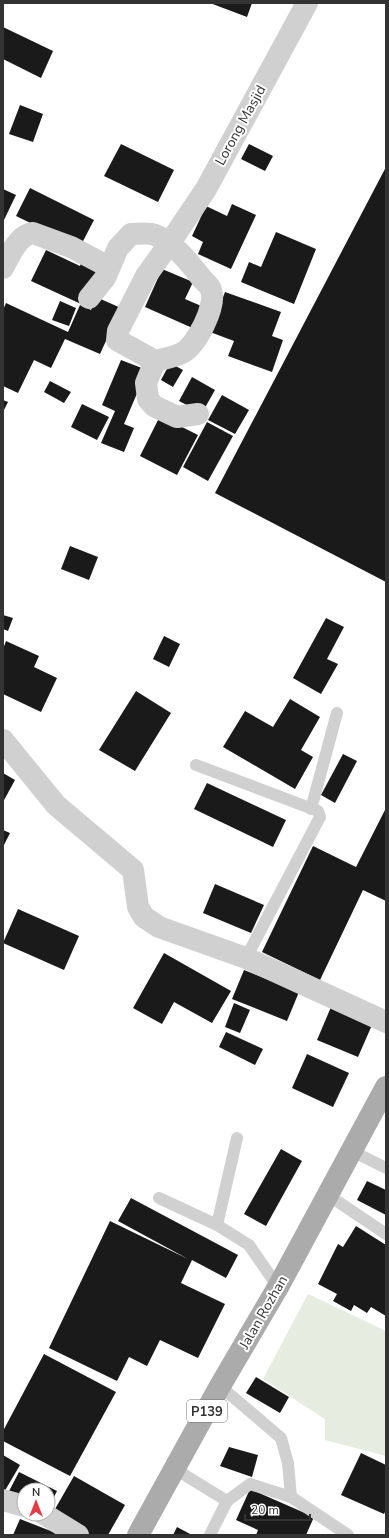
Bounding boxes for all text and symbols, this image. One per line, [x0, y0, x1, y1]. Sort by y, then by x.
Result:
street label: Lorong Masjid [211, 82, 270, 169]
street label: Jalan Rozhan [234, 1272, 292, 1353]
road number: P139 [187, 1400, 227, 1422]
north arrow [16, 1482, 56, 1522]
text: N [32, 1485, 40, 1500]
scale bar [245, 1496, 310, 1522]
text: 20 m [251, 1502, 279, 1518]

